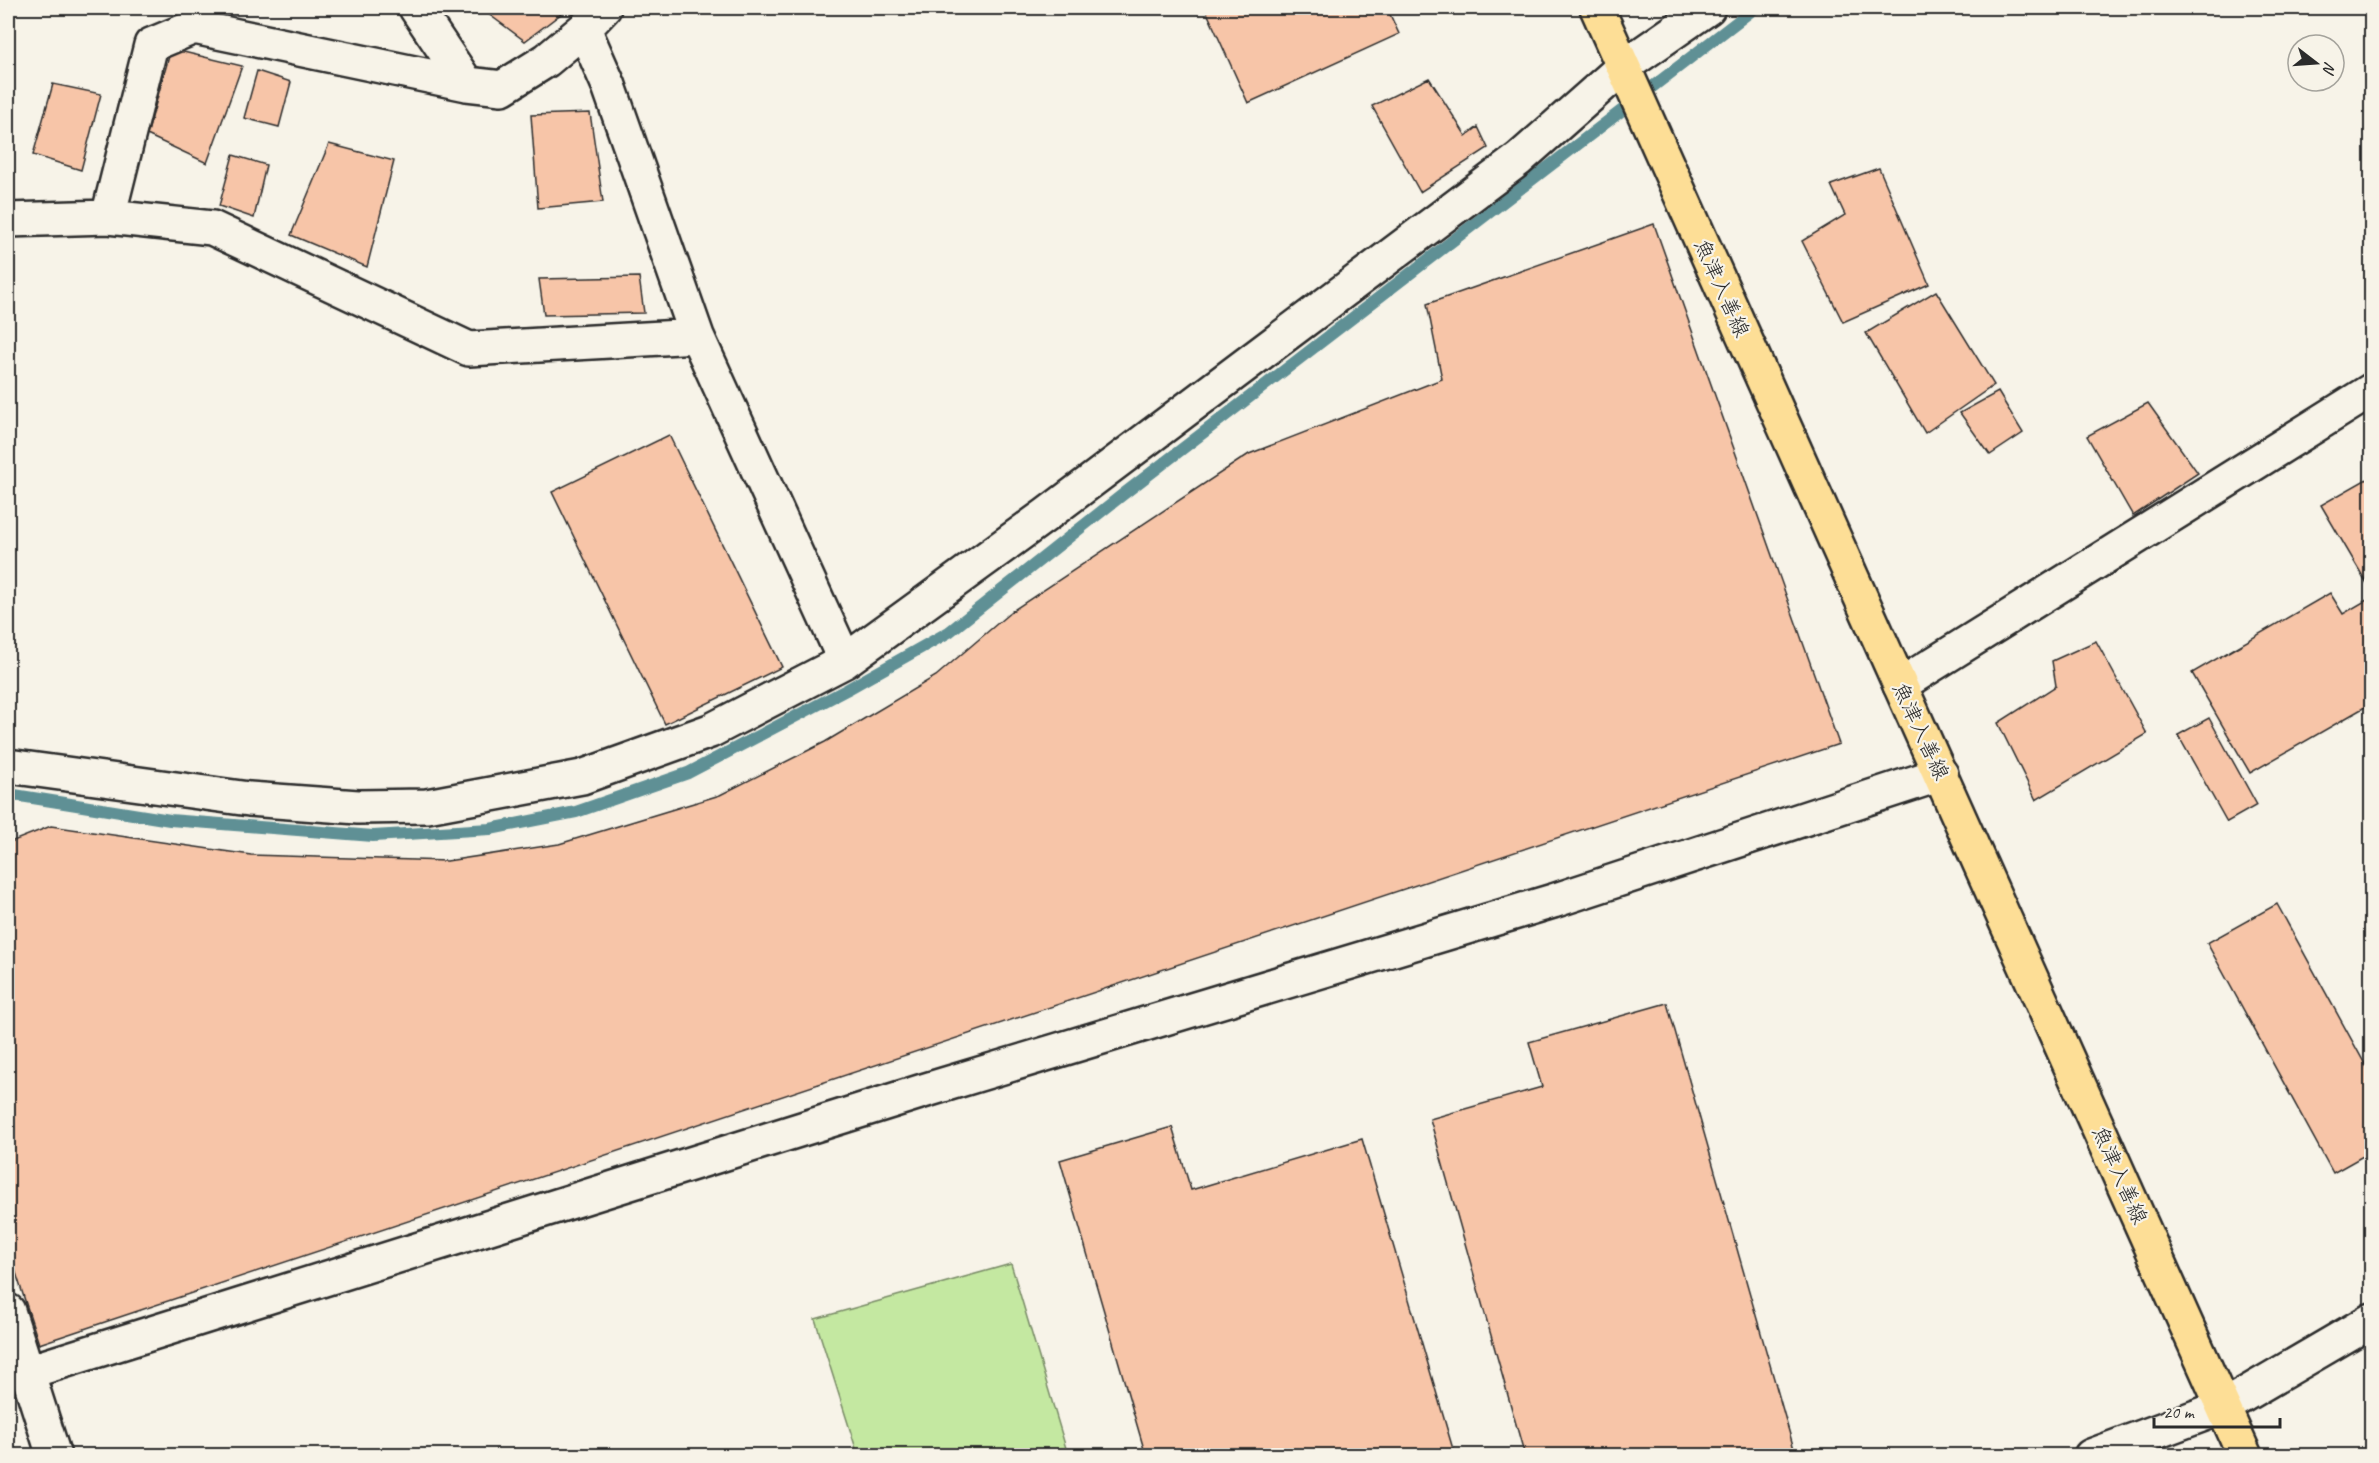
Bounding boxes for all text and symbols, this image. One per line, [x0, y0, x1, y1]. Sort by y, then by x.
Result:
north arrow [2286, 33, 2346, 93]
text: N [2317, 59, 2340, 78]
street label: 魚津入善線 [1689, 235, 1755, 341]
street label: 魚津入善線 [1887, 678, 1955, 784]
street label: 魚津入善線 [2087, 1122, 2153, 1228]
scale bar [2154, 1391, 2280, 1429]
text: 20 m [2163, 1401, 2196, 1423]

